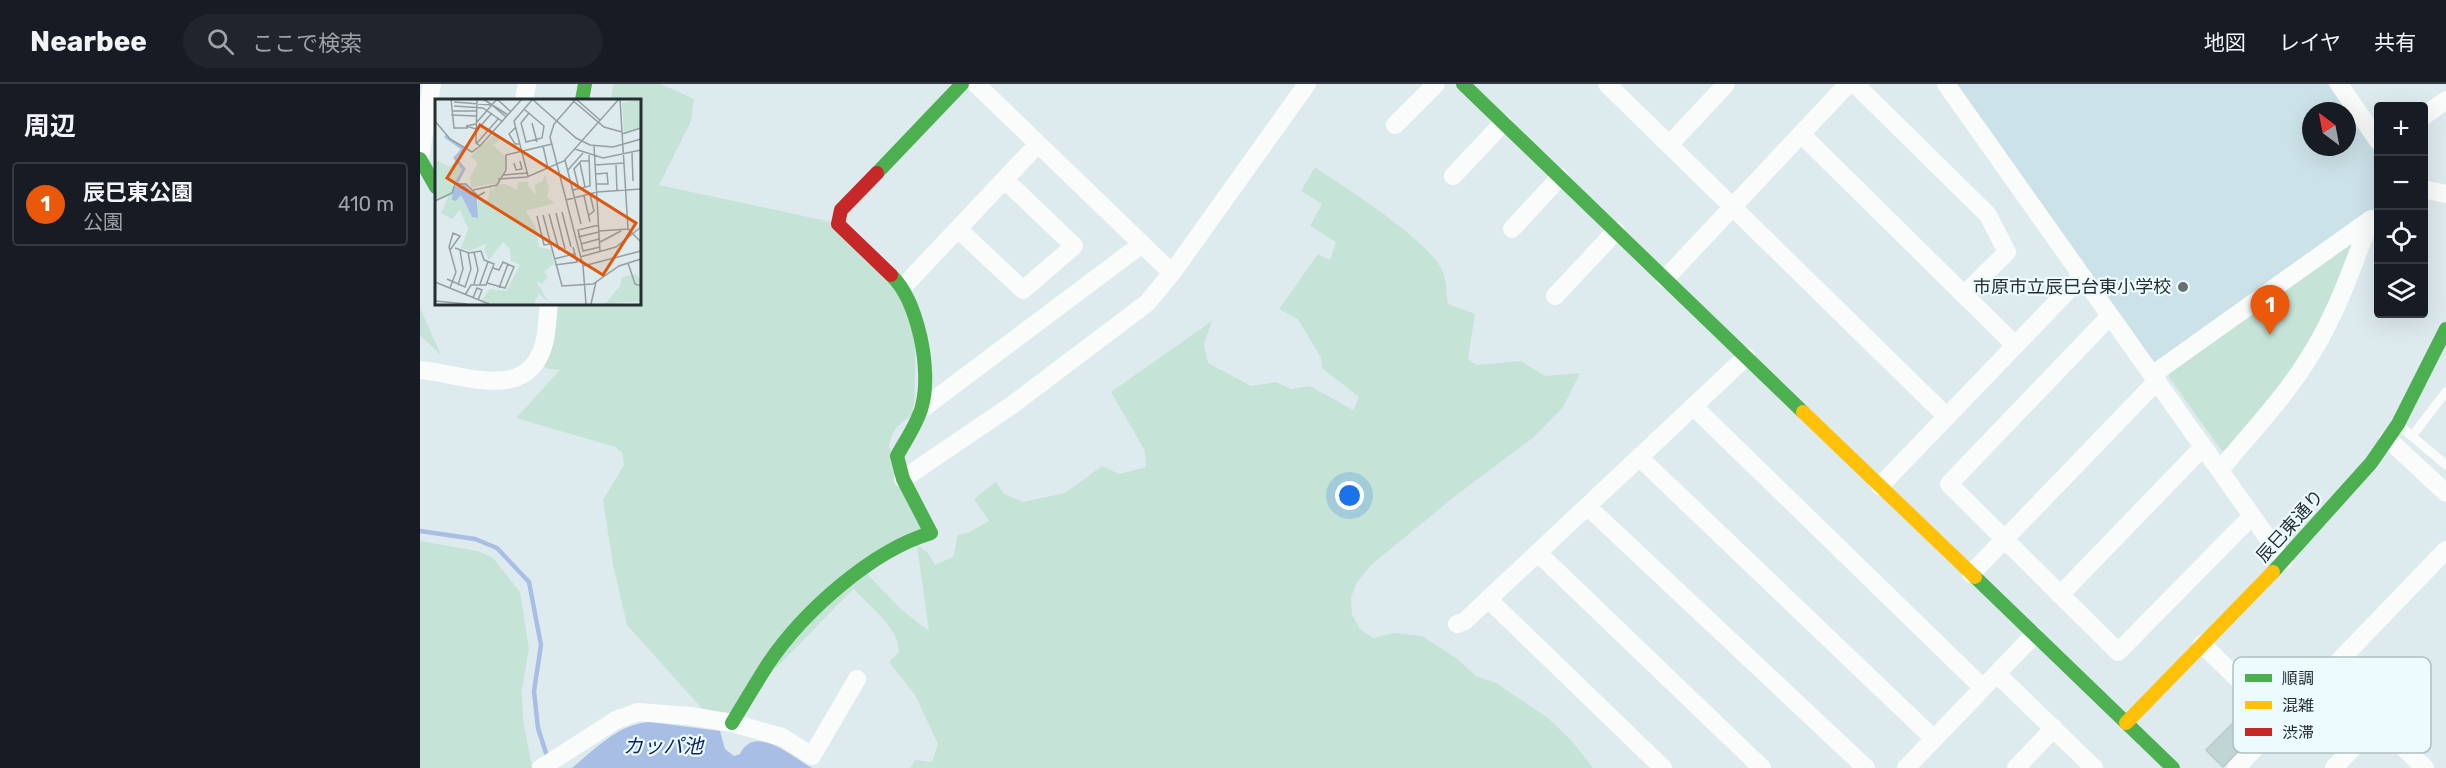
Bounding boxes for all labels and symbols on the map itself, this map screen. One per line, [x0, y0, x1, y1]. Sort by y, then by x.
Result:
inset map [435, 99, 640, 304]
north arrow [2302, 102, 2356, 156]
place label: 市原市立辰巳台東小学校 [1973, 276, 2171, 298]
marker: 市原市立辰巳台東小学校 [2176, 280, 2190, 294]
pin: 1 [2250, 286, 2290, 335]
your location [1335, 481, 1364, 510]
street label: 辰巳東通り [2252, 485, 2328, 567]
legend [2233, 657, 2431, 753]
text: 順調 [2282, 669, 2314, 688]
text: 混雑 [2282, 696, 2314, 715]
text: 渋滞 [2282, 723, 2314, 742]
water label: カッパ池 [623, 734, 705, 758]

